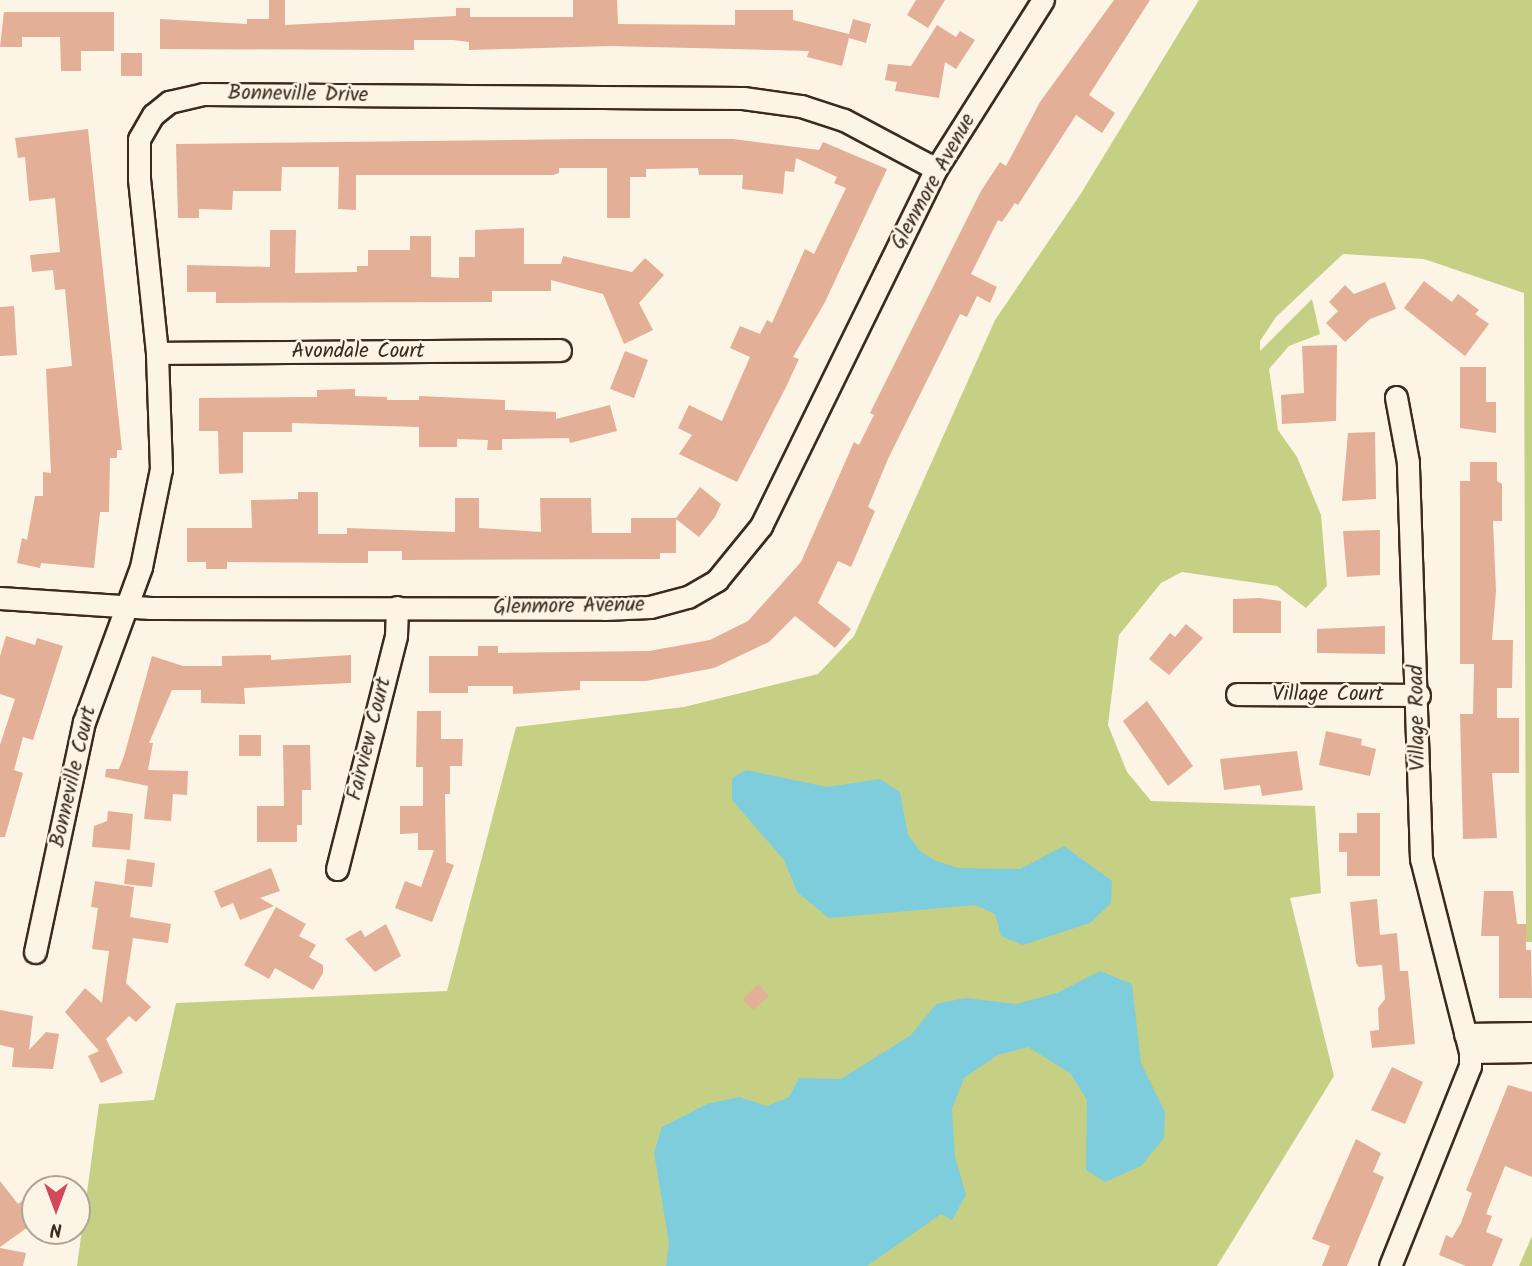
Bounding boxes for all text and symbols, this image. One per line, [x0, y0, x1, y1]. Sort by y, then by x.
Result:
street label: Bonneville Drive [228, 81, 368, 109]
street label: Glenmore Avenue [886, 110, 982, 254]
street label: Avondale Court [292, 339, 424, 365]
street label: Glenmore Avenue [493, 593, 645, 621]
street label: Village Road [1404, 665, 1432, 771]
street label: Fairview Court [343, 675, 397, 803]
street label: Village Court [1272, 682, 1384, 708]
street label: Bonneville Court [46, 704, 102, 850]
north arrow [21, 1175, 91, 1245]
text: N [50, 1214, 62, 1244]

